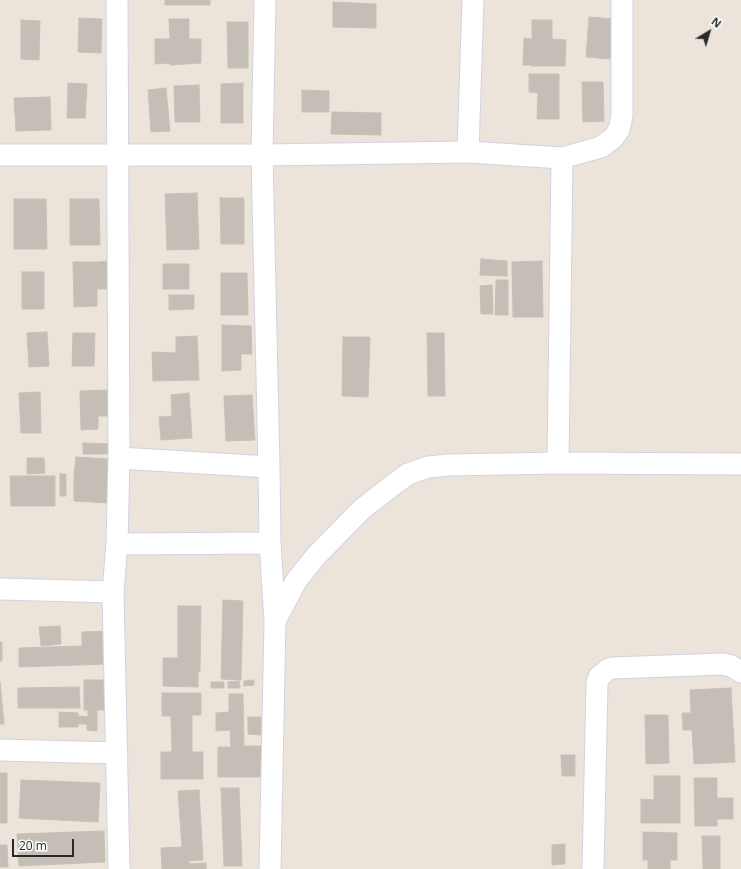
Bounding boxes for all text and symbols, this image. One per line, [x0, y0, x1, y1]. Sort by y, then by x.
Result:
north arrow [689, 12, 729, 52]
text: N [709, 13, 725, 31]
scale bar [14, 831, 76, 857]
text: 20 m [19, 837, 47, 854]

